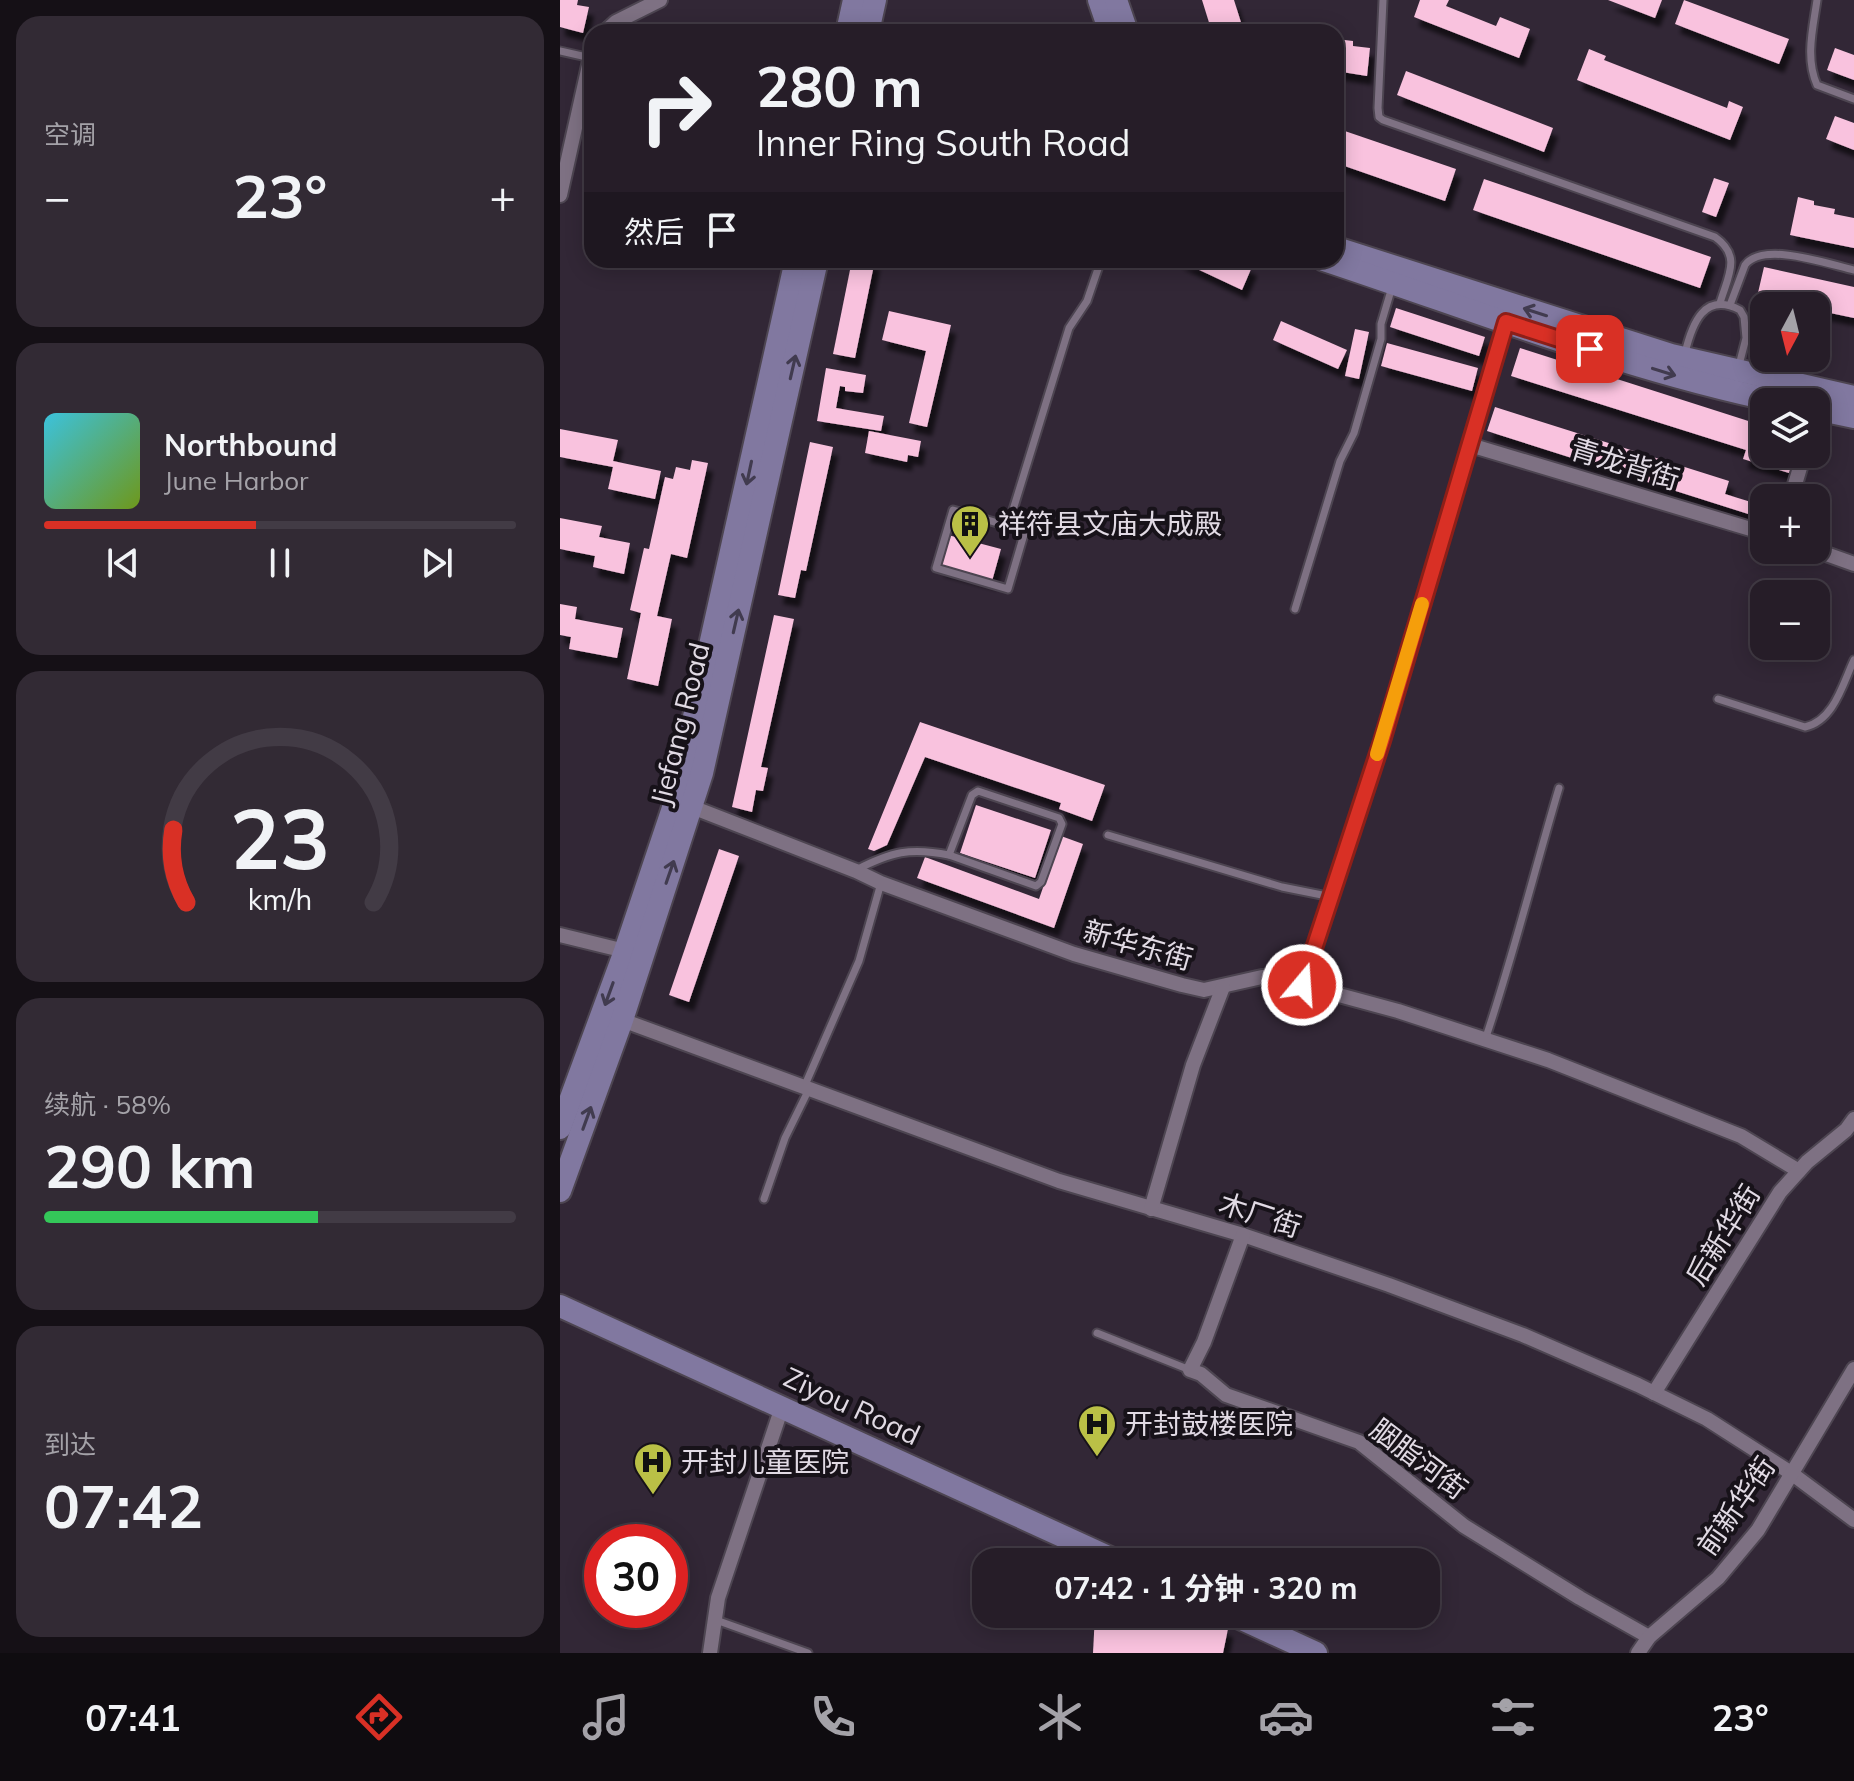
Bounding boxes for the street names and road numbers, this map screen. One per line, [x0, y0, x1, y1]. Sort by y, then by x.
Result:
street label: 青龙背街 [1566, 430, 1684, 497]
street label: Jiefang Road [642, 639, 717, 809]
street label: 新华东街 [1079, 912, 1197, 977]
street label: 后新华街 [1678, 1178, 1767, 1292]
street label: 木厂街 [1215, 1185, 1306, 1244]
street label: Ziyou Road [779, 1359, 926, 1452]
street label: 胭脂河街 [1364, 1411, 1475, 1506]
street label: 前新华街 [1689, 1450, 1782, 1562]

